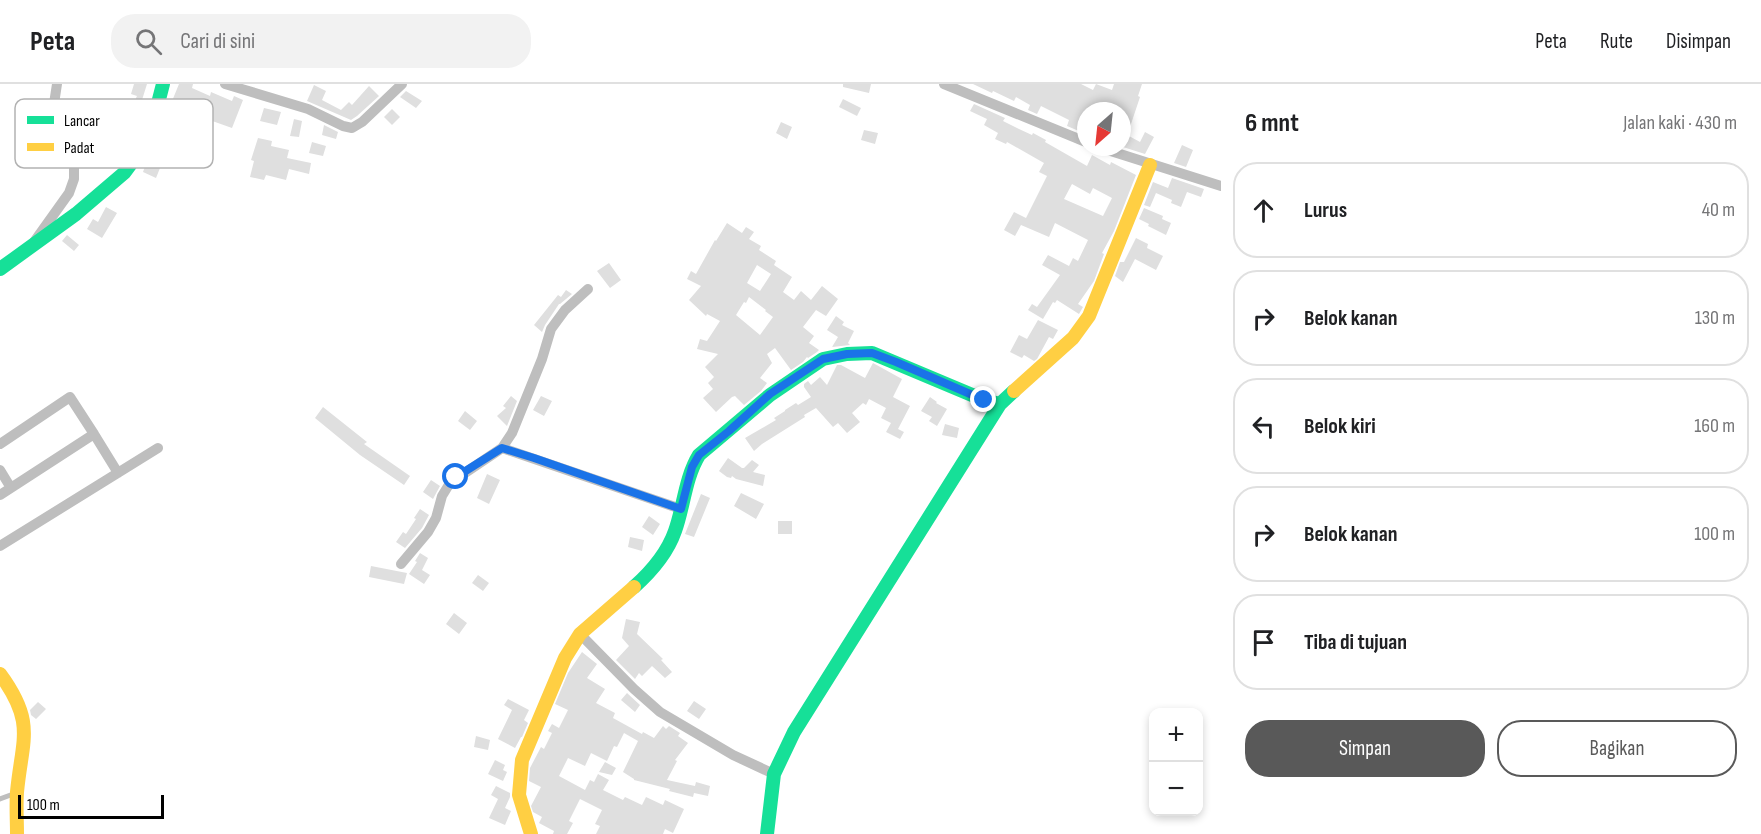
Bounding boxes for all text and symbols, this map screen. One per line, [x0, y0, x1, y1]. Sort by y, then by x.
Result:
search box [111, 14, 531, 68]
text: Peta [30, 25, 75, 58]
icon: search [132, 25, 165, 58]
text: Cari di sini [180, 28, 255, 55]
text: Peta [1535, 29, 1567, 54]
text: Rute [1600, 29, 1633, 54]
text: Disimpan [1666, 29, 1731, 54]
legend [15, 99, 213, 168]
north arrow [1077, 102, 1131, 156]
text: 6 mnt [1245, 108, 1299, 139]
text: Jalan kaki · 430 m [1623, 111, 1737, 135]
text: Lancar [64, 112, 100, 131]
text: Padat [64, 139, 95, 158]
icon: ahead [1247, 194, 1280, 227]
text: Lurus [1304, 197, 1347, 224]
text: 40 m [1702, 198, 1735, 222]
icon: right [1247, 302, 1280, 335]
text: Belok kanan [1304, 305, 1397, 332]
text: 130 m [1695, 306, 1735, 330]
route end [970, 386, 996, 412]
icon: left [1247, 410, 1280, 443]
text: Belok kiri [1304, 413, 1376, 440]
text: 160 m [1694, 414, 1735, 438]
route start [442, 463, 468, 489]
icon: right [1247, 518, 1280, 551]
text: Belok kanan [1304, 521, 1397, 548]
text: 100 m [1694, 522, 1735, 546]
icon: arrive [1247, 626, 1280, 659]
text: Tiba di tujuan [1304, 629, 1407, 656]
map controls [1149, 708, 1203, 816]
button: + [1149, 708, 1203, 762]
button: Simpan [1245, 720, 1485, 777]
button: Bagikan [1497, 720, 1737, 777]
button: − [1149, 762, 1203, 816]
scale bar [18, 792, 164, 820]
text: 100 m [27, 796, 60, 815]

